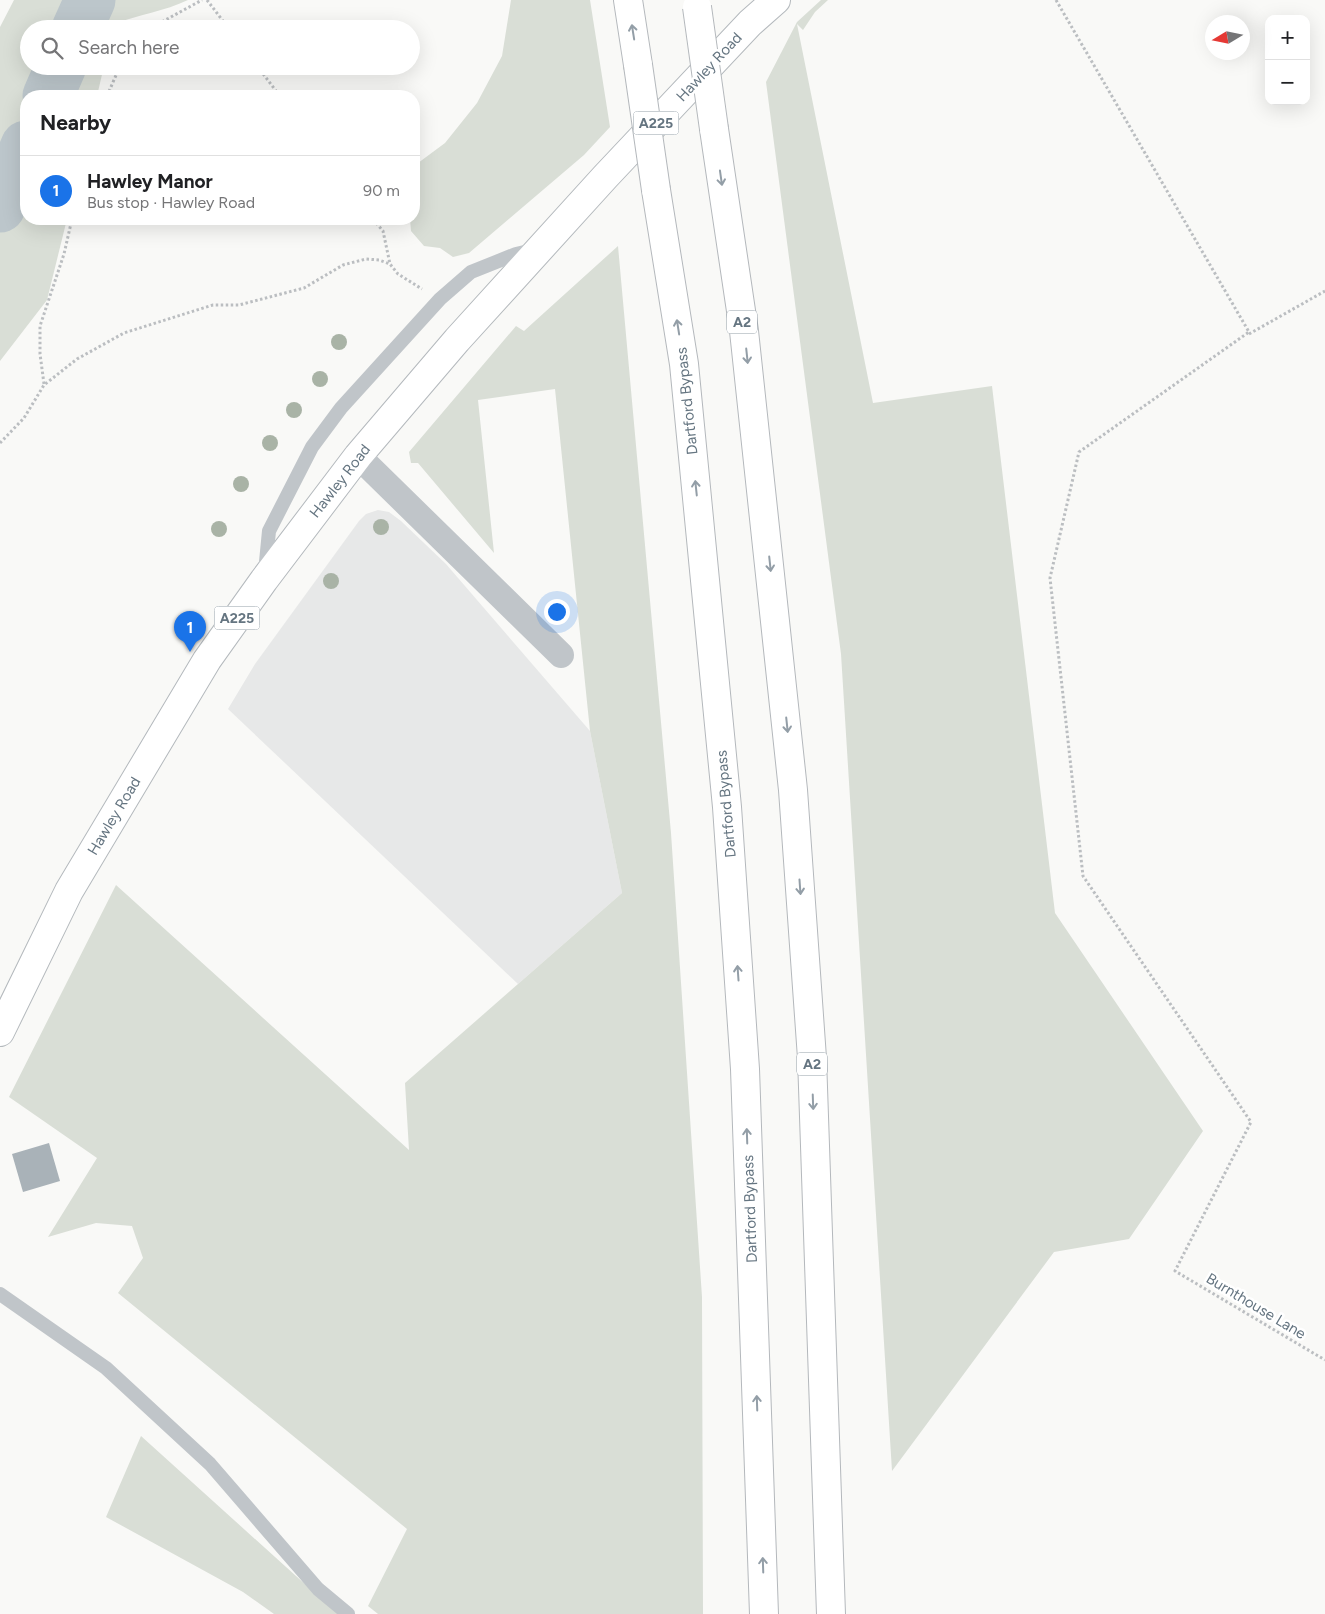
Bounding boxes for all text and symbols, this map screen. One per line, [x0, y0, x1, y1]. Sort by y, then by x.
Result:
north arrow [1205, 15, 1250, 60]
map controls [1265, 15, 1310, 105]
button: + [1265, 15, 1310, 60]
search box [20, 20, 420, 75]
one-way arrow [628, 25, 638, 41]
street label: Hawley Road [672, 29, 746, 105]
icon: search [38, 34, 66, 62]
text: Search here [78, 36, 180, 59]
button: − [1265, 60, 1310, 105]
text: Nearby [40, 110, 111, 135]
road number: A225 [634, 112, 678, 134]
one-way arrow [717, 169, 727, 185]
text: Hawley Manor [87, 170, 213, 193]
text: 1 [53, 181, 59, 200]
text: 90 m [363, 181, 400, 200]
text: Bus stop · Hawley Road [87, 193, 255, 212]
road number: A2 [727, 311, 757, 334]
one-way arrow [672, 319, 682, 335]
street label: Dartford Bypass [672, 346, 702, 456]
one-way arrow [742, 347, 752, 363]
street label: Hawley Road [306, 441, 374, 521]
one-way arrow [691, 480, 701, 496]
one-way arrow [765, 556, 775, 572]
your location [544, 599, 570, 625]
road number: A225 [214, 606, 260, 630]
pin: 1 [174, 611, 206, 652]
one-way arrow [782, 717, 791, 733]
street label: Dartford Bypass [712, 749, 740, 859]
street label: Hawley Road [84, 774, 144, 858]
one-way arrow [795, 879, 805, 895]
one-way arrow [734, 966, 743, 982]
road number: A2 [797, 1052, 827, 1076]
one-way arrow [809, 1094, 818, 1110]
one-way arrow [743, 1128, 752, 1144]
street label: Dartford Bypass [739, 1155, 761, 1263]
street label: Burnthouse Lane [1203, 1269, 1309, 1343]
one-way arrow [752, 1395, 762, 1412]
one-way arrow [758, 1558, 768, 1574]

